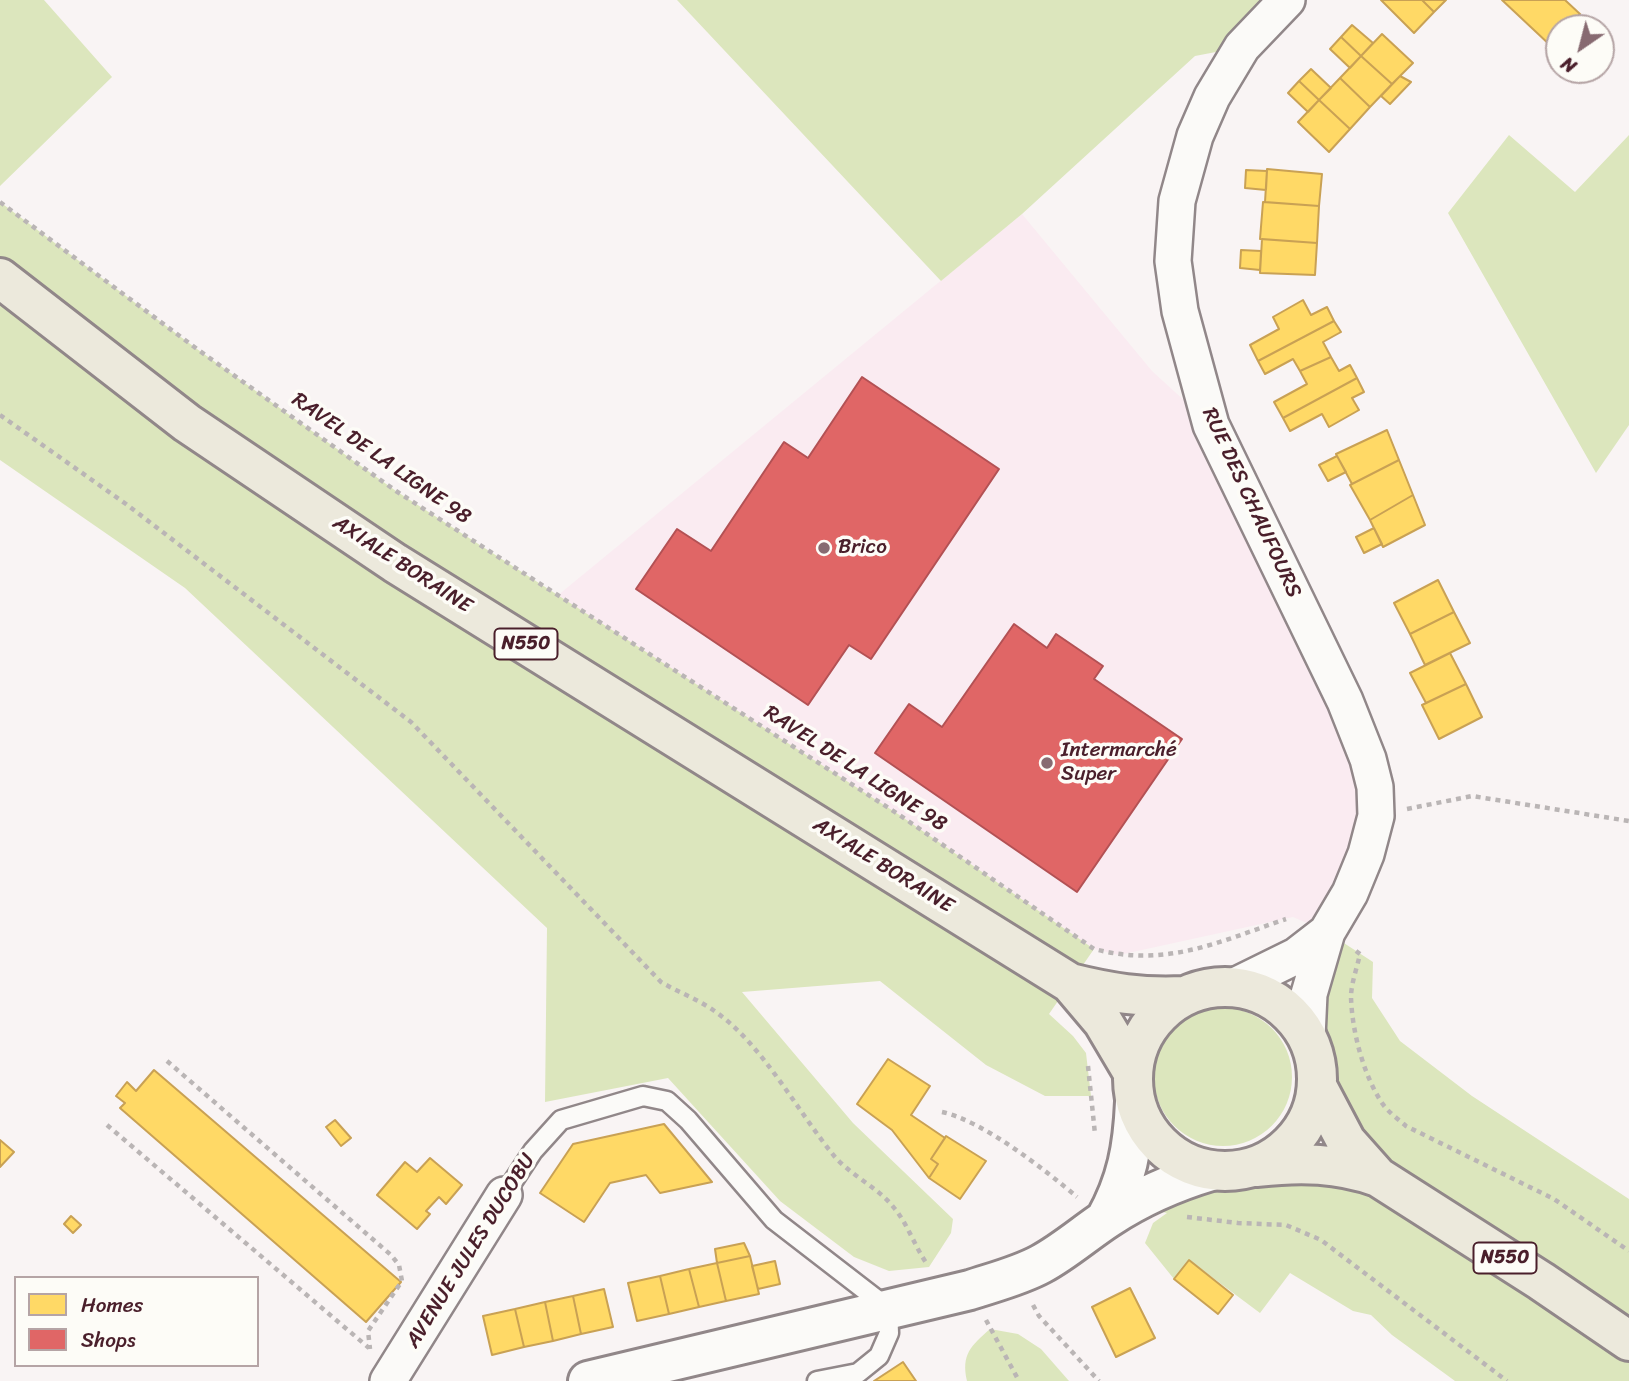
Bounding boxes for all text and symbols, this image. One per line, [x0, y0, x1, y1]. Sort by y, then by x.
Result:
north arrow [1545, 14, 1615, 84]
text: N [1554, 48, 1584, 82]
street label: RAVEL DE LA LIGNE 98 [287, 388, 475, 530]
street label: RUE DES CHAUFOURS [1196, 404, 1306, 602]
street label: AXIALE BORAINE [328, 511, 476, 619]
place label: Brico [838, 535, 887, 561]
marker: Brico [816, 540, 832, 556]
road number: N550 [494, 628, 558, 660]
street label: RAVEL DE LA LIGNE 98 [759, 700, 951, 838]
place label: Intermarché Super [1061, 738, 1177, 788]
marker: Intermarché Super [1039, 755, 1055, 771]
street label: AXIALE BORAINE [808, 813, 958, 919]
street label: AVENUE JULES DUCOBU [401, 1149, 541, 1353]
road number: N550 [1474, 1242, 1536, 1274]
legend [14, 1276, 259, 1367]
text: Homes [81, 1286, 143, 1324]
text: Shops [81, 1321, 136, 1359]

